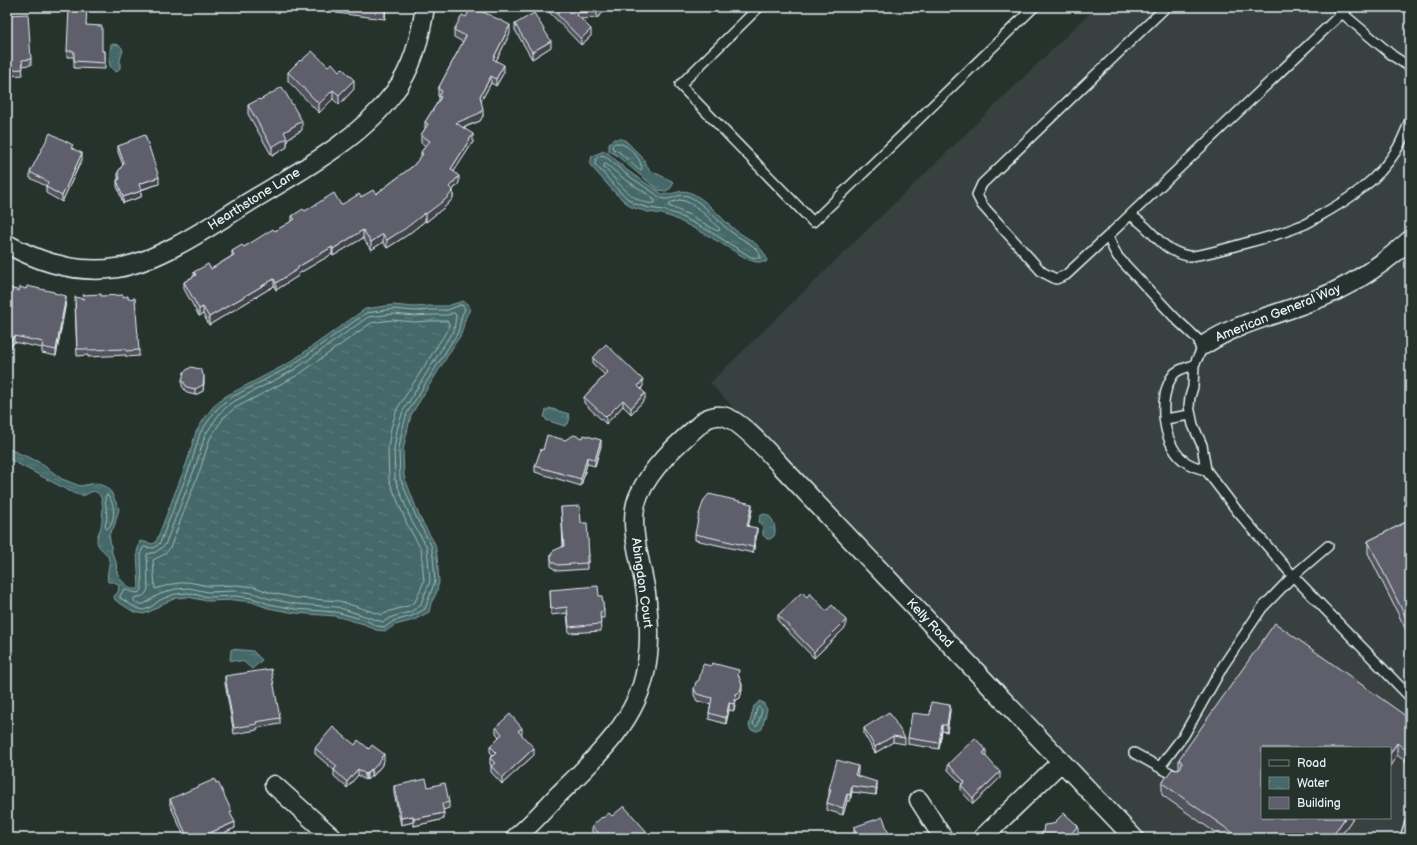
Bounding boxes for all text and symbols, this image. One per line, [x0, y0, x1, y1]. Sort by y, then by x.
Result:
street label: Hearthstone Lane [205, 164, 303, 234]
street label: American General Way [1213, 280, 1343, 345]
street label: Abingdon Court [628, 537, 656, 629]
street label: Kelly Road [903, 595, 957, 651]
legend [1261, 747, 1391, 819]
text: Road [1297, 756, 1326, 771]
text: Water [1297, 776, 1329, 791]
text: Building [1297, 796, 1341, 811]

